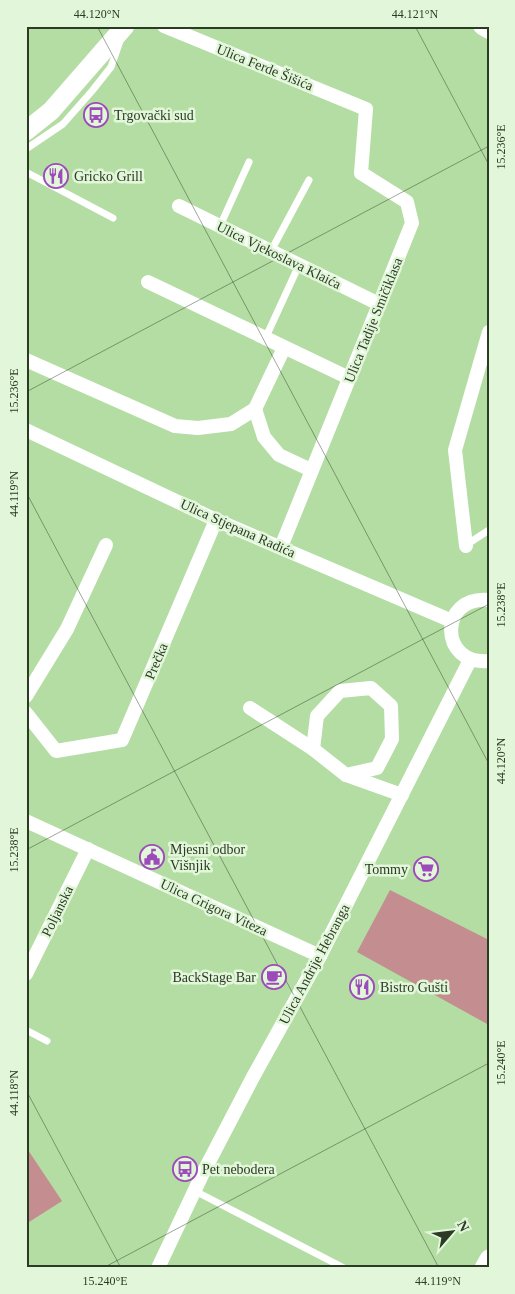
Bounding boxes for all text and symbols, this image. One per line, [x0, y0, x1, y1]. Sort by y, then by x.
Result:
text: 44.120°N [74, 7, 121, 21]
text: 44.121°N [392, 7, 439, 21]
street label: Ulica Ferde Šišića [214, 40, 316, 94]
bus stop icon: Trgovački sud [83, 102, 109, 128]
place label: Trgovački sud [114, 108, 194, 123]
text: 15.236°E [494, 124, 508, 170]
restaurant icon: Gricko Grill [43, 163, 69, 189]
place label: Gricko Grill [74, 169, 143, 184]
street label: Ulica Vjekoslava Klaića [214, 219, 344, 292]
street label: Ulica Tadije Smičiklasa [342, 255, 406, 385]
text: 15.236°E [7, 368, 21, 414]
text: 44.119°N [7, 471, 21, 517]
street label: Ulica Stjepana Radića [178, 496, 298, 561]
text: 15.238°E [494, 582, 508, 628]
street label: Prečka [142, 640, 171, 682]
text: 44.120°N [494, 737, 508, 784]
text: 15.238°E [7, 827, 21, 873]
place label: Mjesni odbor Višnjik [170, 842, 245, 873]
public building icon: Mjesni odbor Višnjik [139, 844, 165, 870]
supermarket icon: Tommy [413, 856, 439, 882]
place label: Tommy [365, 862, 408, 877]
street label: Ulica Grigora Viteza [158, 876, 270, 939]
street label: Poljanska [39, 883, 76, 939]
street label: Ulica Andrije Hebranga [276, 901, 353, 1027]
cafe icon: BackStage Bar [261, 964, 287, 990]
place label: BackStage Bar [172, 970, 256, 985]
restaurant icon: Bistro Gušti [349, 974, 375, 1000]
place label: Bistro Gušti [380, 980, 448, 995]
text: 15.240°E [494, 1040, 508, 1086]
text: 44.118°N [7, 1070, 21, 1116]
bus stop icon: Pet nebodera [172, 1156, 198, 1182]
place label: Pet nebodera [202, 1162, 275, 1177]
north arrow [428, 1206, 478, 1256]
text: N [454, 1218, 472, 1234]
text: 15.240°E [82, 1274, 128, 1288]
text: 44.119°N [415, 1274, 461, 1288]

